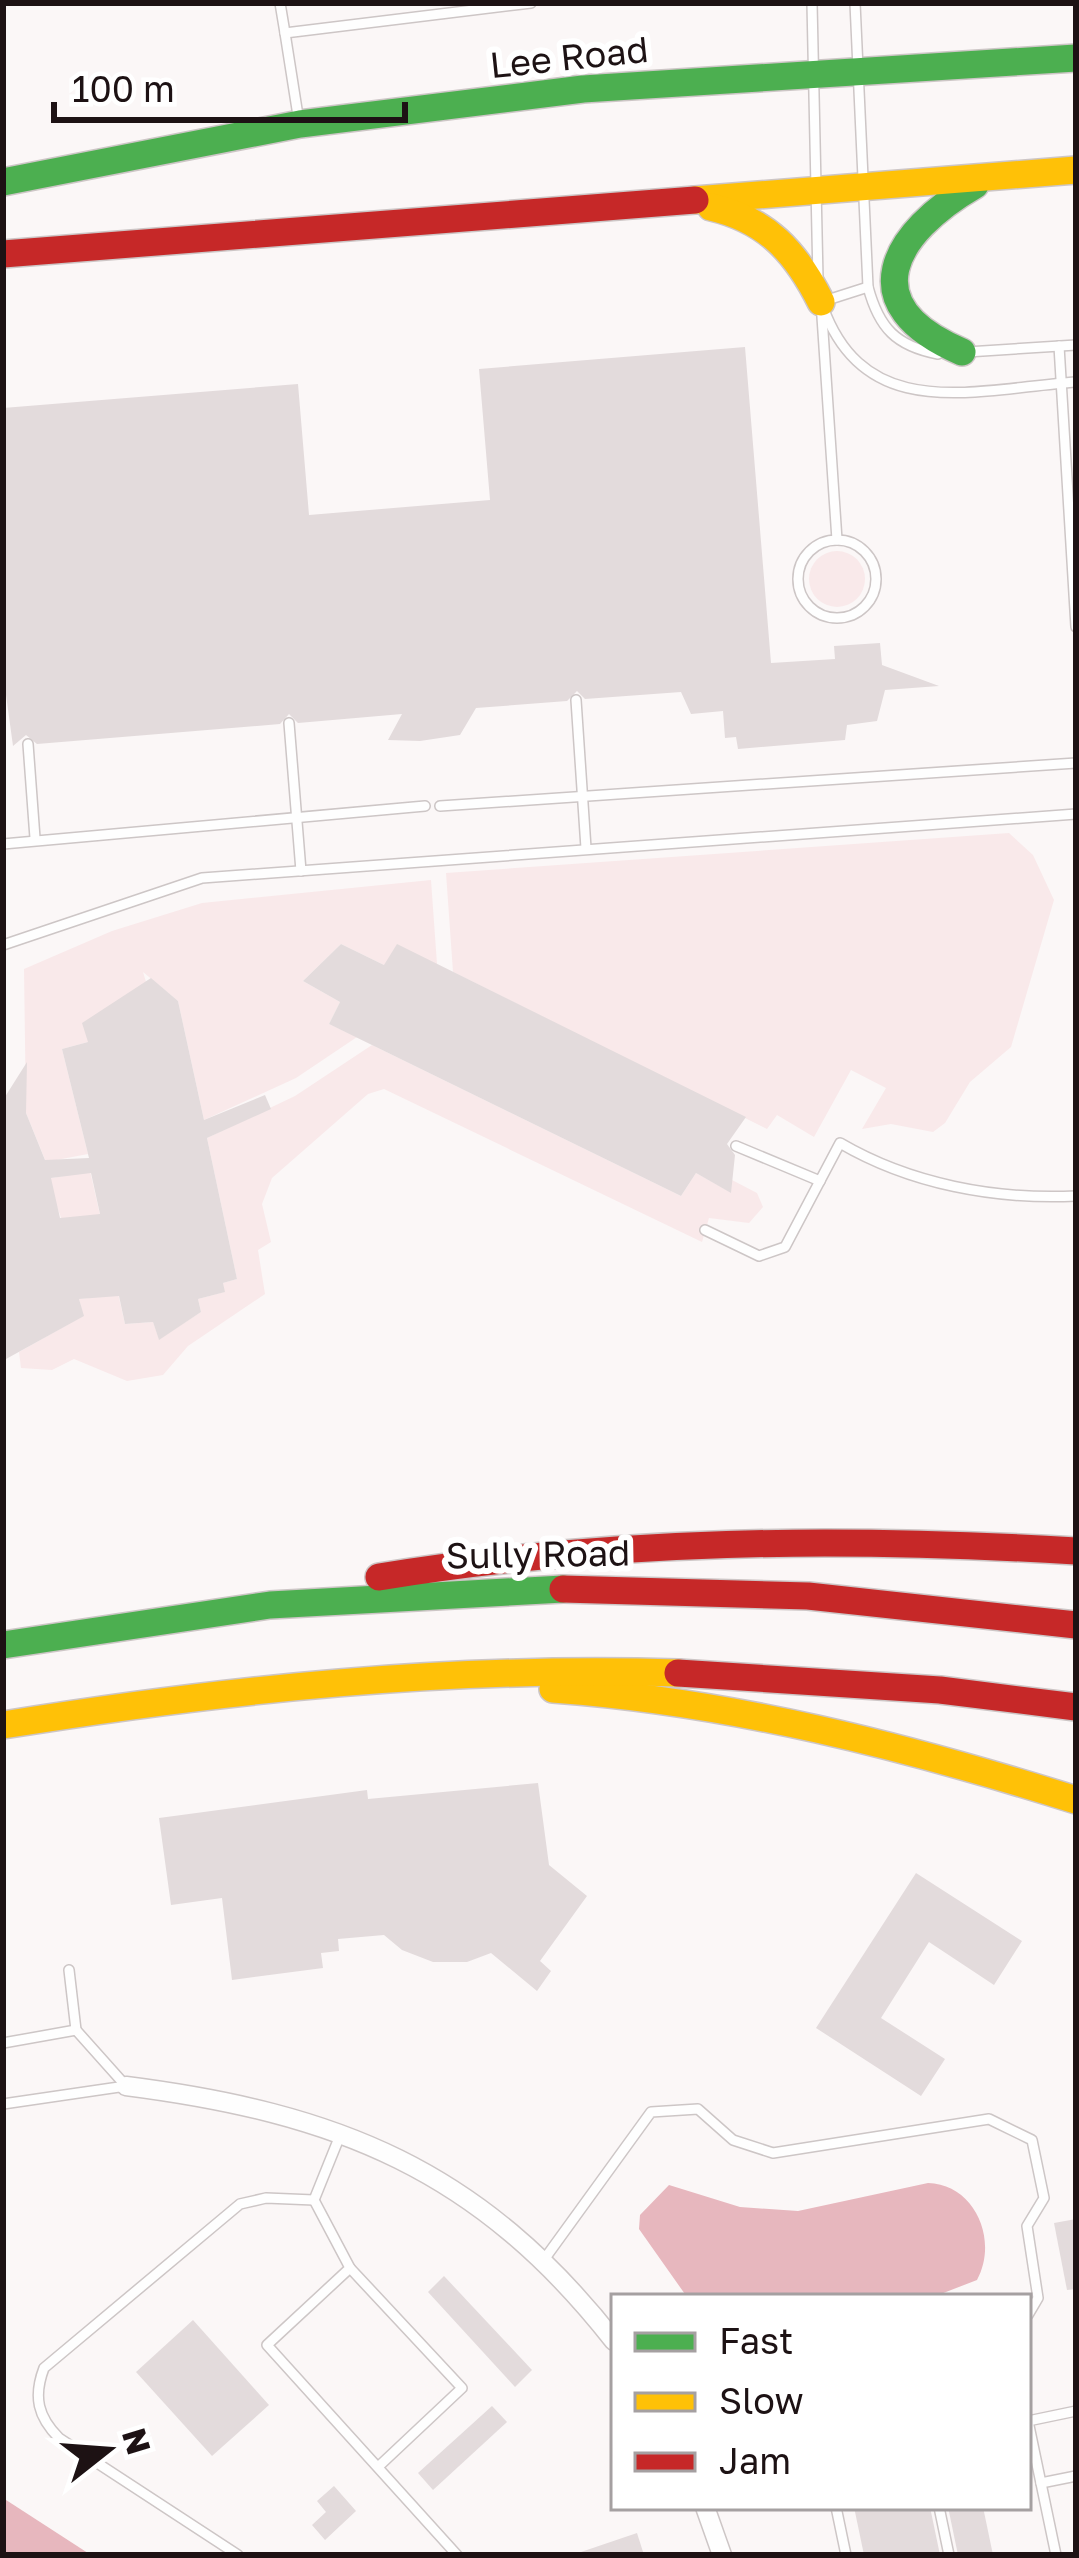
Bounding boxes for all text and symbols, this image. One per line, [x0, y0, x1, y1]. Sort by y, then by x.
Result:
street label: Lee Road [488, 27, 650, 86]
scale bar [54, 48, 405, 122]
text: 100 m [72, 67, 175, 110]
street label: Sully Road [445, 1530, 631, 1577]
legend [611, 2294, 1031, 2510]
text: Fast [719, 2319, 794, 2362]
text: Slow [719, 2379, 804, 2422]
north arrow [48, 2390, 168, 2510]
text: N [115, 2423, 159, 2459]
text: Jam [719, 2439, 791, 2482]

